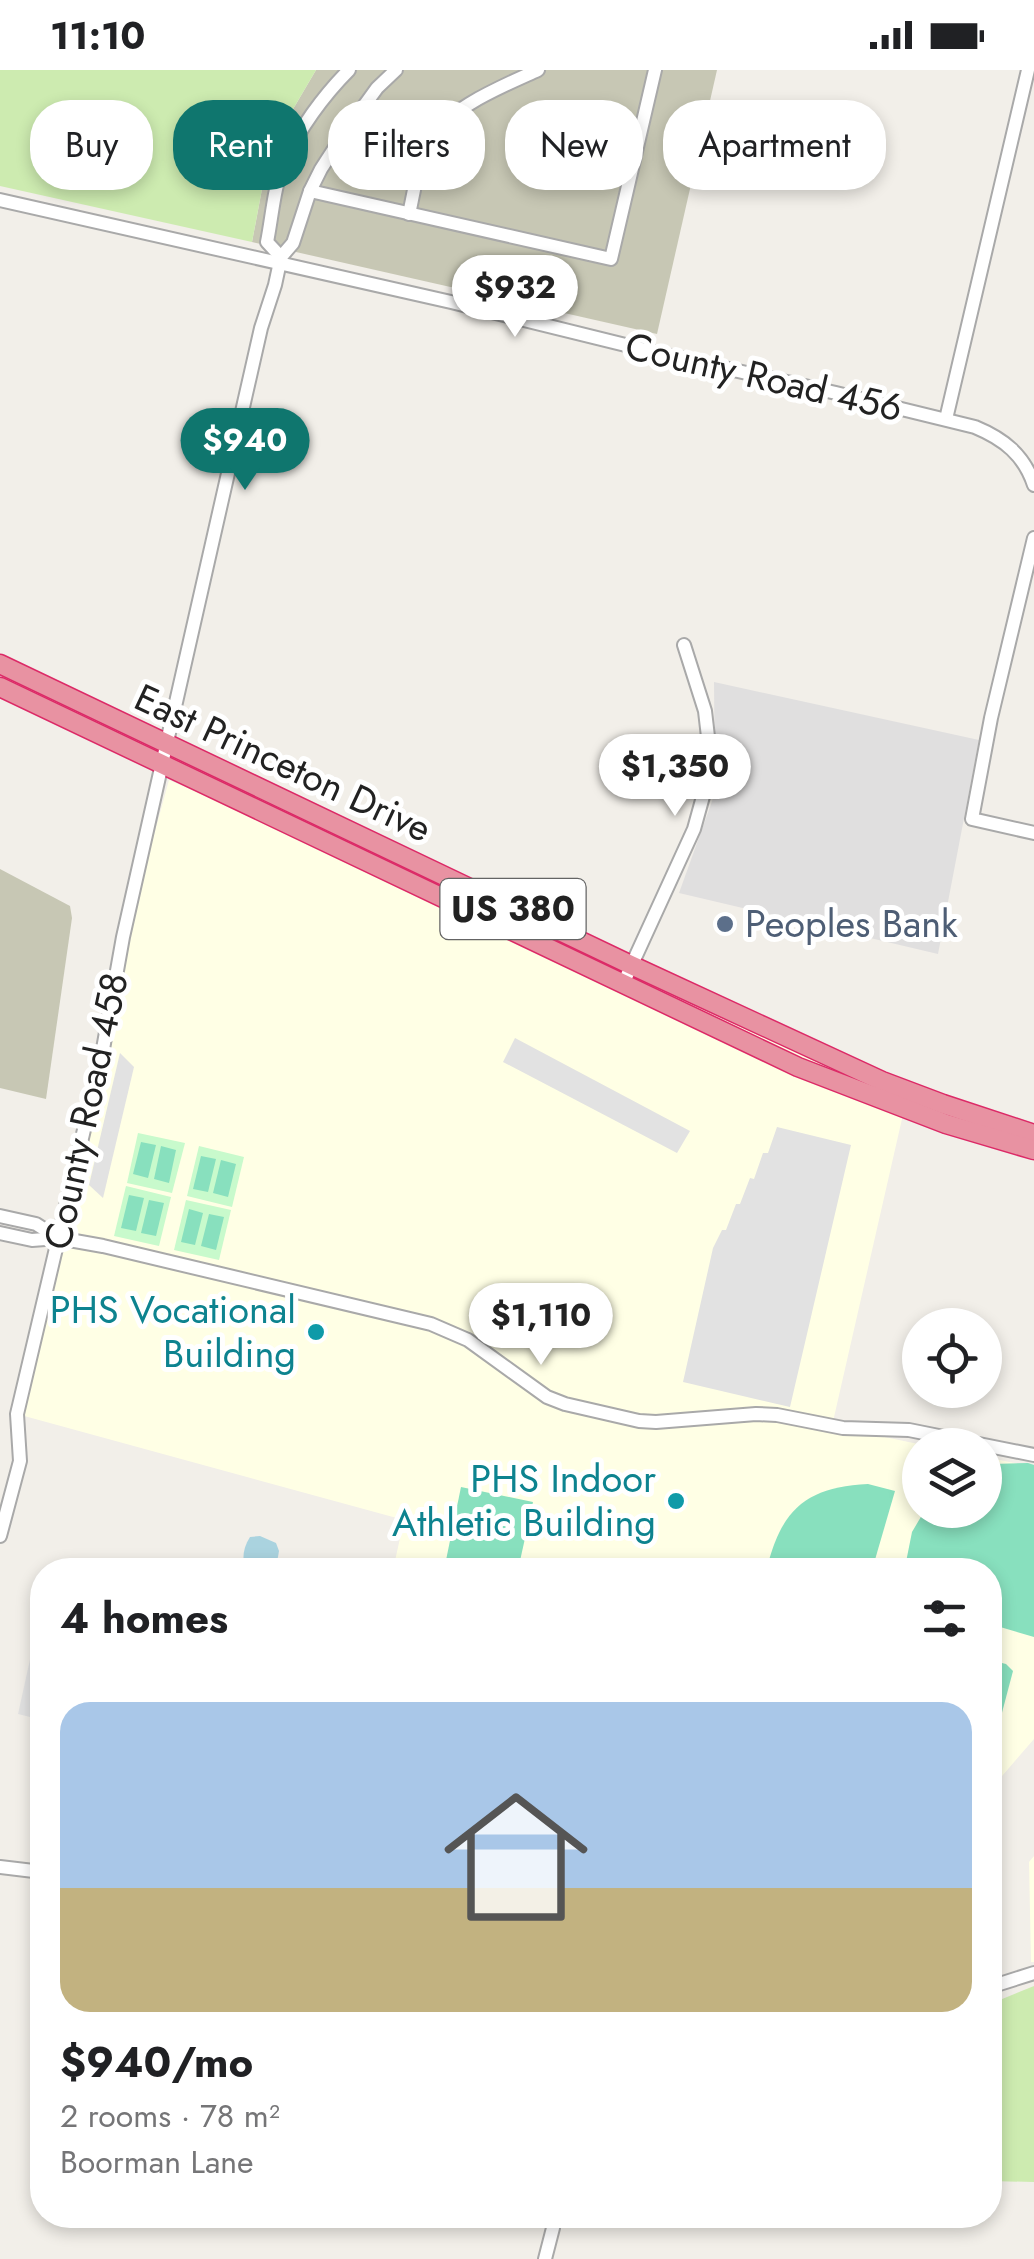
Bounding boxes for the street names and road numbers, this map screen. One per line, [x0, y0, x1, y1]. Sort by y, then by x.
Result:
street label: County Road 456 [620, 318, 908, 435]
street label: East Princeton Drive [126, 670, 440, 855]
road number: US 380 [440, 879, 586, 939]
street label: County Road 458 [29, 967, 142, 1254]

